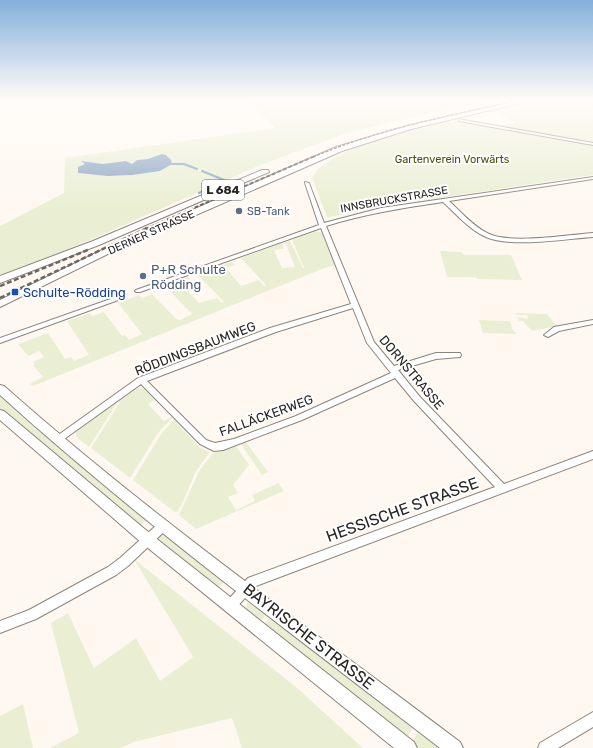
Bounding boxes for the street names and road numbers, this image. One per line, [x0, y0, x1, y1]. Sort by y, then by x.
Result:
road number: L 684 [202, 180, 244, 200]
street label: INNSBRUCKSTRASSE [339, 184, 449, 215]
street label: DERNER STRASSE [106, 207, 197, 257]
street label: RÖDDINGSBAUMWEG [133, 318, 258, 378]
street label: DORNSTRASSE [376, 332, 447, 412]
street label: FALLÄCKERWEG [217, 391, 315, 439]
street label: HESSISCHE STRASSE [323, 473, 481, 546]
street label: BAYRISCHE STRASSE [240, 579, 378, 693]

